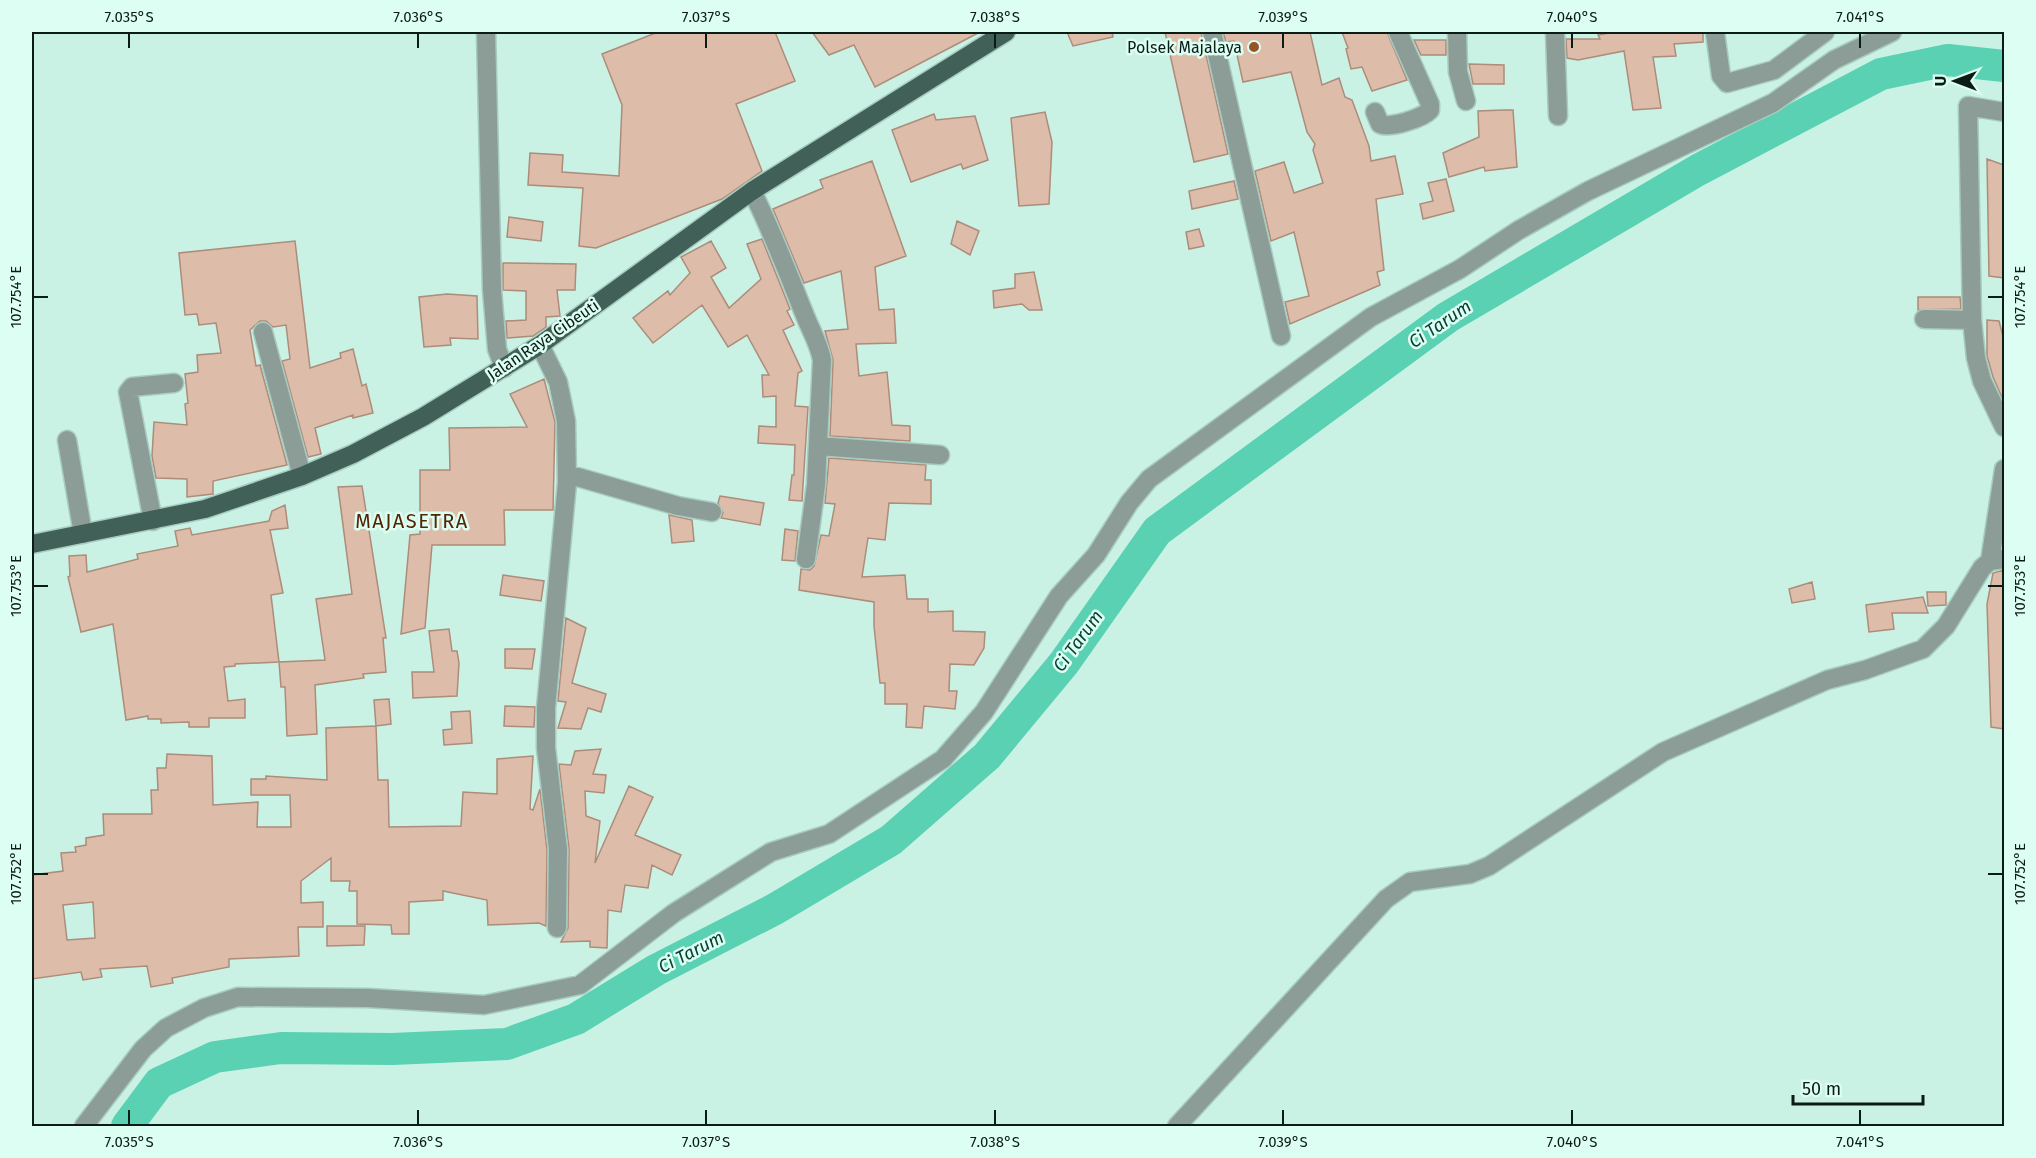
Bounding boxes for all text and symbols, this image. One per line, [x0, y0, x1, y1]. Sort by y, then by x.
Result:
text: 7.035°S [104, 8, 154, 26]
text: 7.036°S [393, 8, 443, 26]
text: 7.037°S [682, 8, 730, 26]
text: 7.038°S [970, 8, 1020, 26]
text: 7.039°S [1258, 8, 1308, 26]
text: 7.040°S [1547, 8, 1597, 26]
text: 7.041°S [1836, 8, 1884, 26]
place label: Polsek Majalaya [1127, 38, 1242, 57]
marker: Polsek Majalaya [1247, 40, 1261, 54]
north arrow [1925, 51, 1985, 111]
text: U [1931, 76, 1950, 86]
text: 107.754°E [7, 266, 25, 328]
text: 107.754°E [2011, 266, 2029, 328]
water label: Ci Tarum [1405, 295, 1475, 353]
street label: Jalan Raya Cibeuti [484, 296, 602, 384]
district label: MAJASETRA [355, 509, 469, 533]
text: 107.753°E [7, 555, 25, 617]
text: 107.753°E [2011, 555, 2029, 617]
water label: Ci Tarum [1048, 606, 1108, 676]
text: 107.752°E [7, 843, 25, 905]
text: 107.752°E [2011, 843, 2029, 905]
water label: Ci Tarum [655, 926, 727, 978]
scale bar [1793, 1068, 1924, 1106]
text: 50 m [1802, 1078, 1841, 1100]
text: 7.035°S [104, 1133, 154, 1151]
text: 7.036°S [393, 1133, 443, 1151]
text: 7.037°S [682, 1133, 730, 1151]
text: 7.038°S [970, 1133, 1020, 1151]
text: 7.039°S [1258, 1133, 1308, 1151]
text: 7.040°S [1547, 1133, 1597, 1151]
text: 7.041°S [1836, 1133, 1884, 1151]

